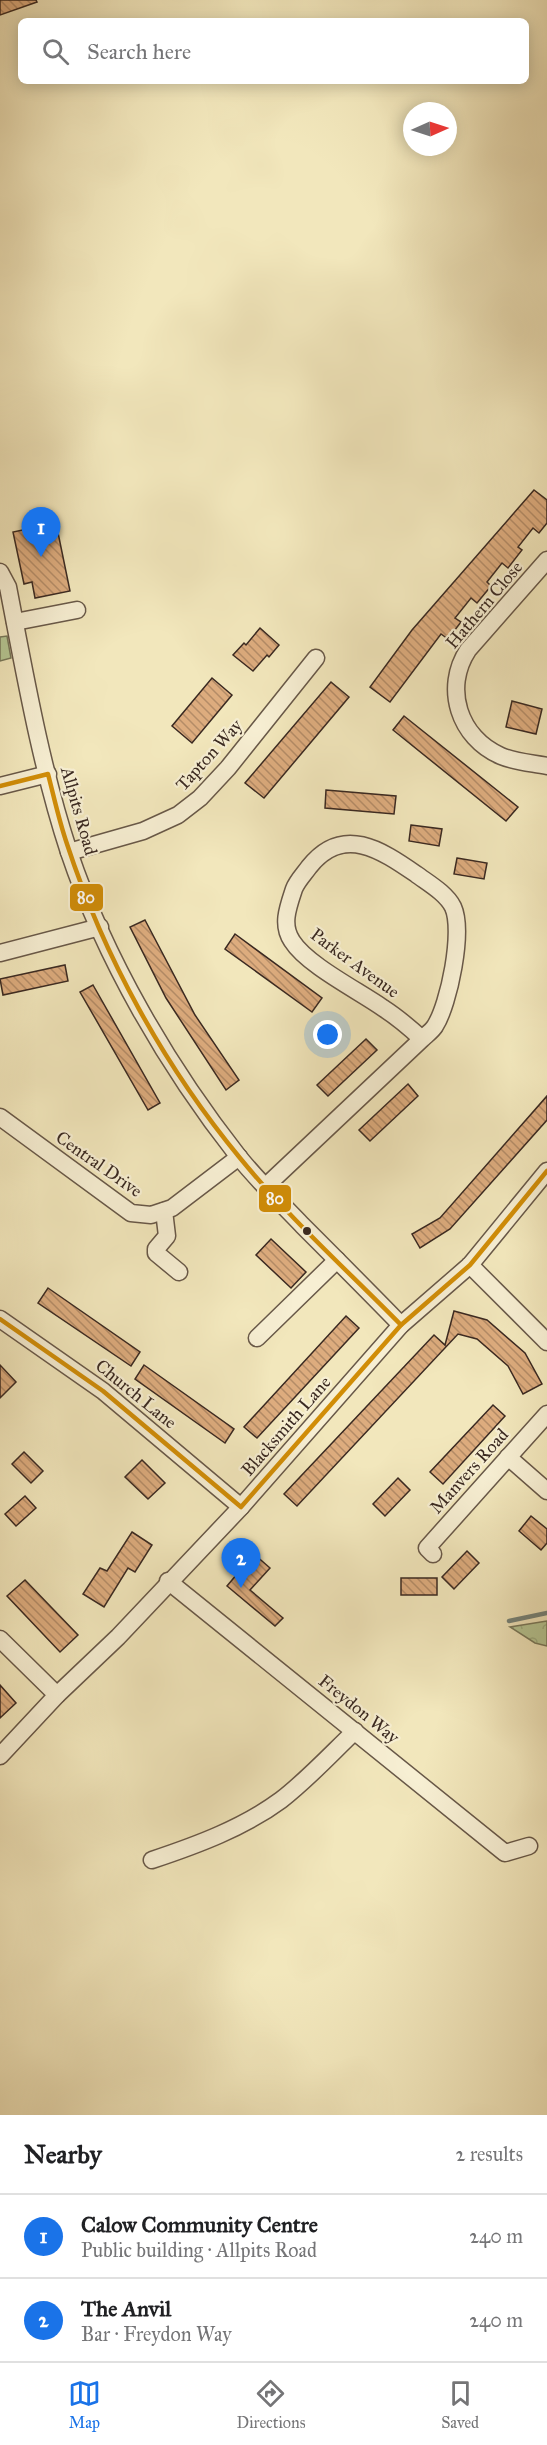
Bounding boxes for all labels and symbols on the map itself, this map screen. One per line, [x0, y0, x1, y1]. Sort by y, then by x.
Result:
north arrow [403, 102, 457, 156]
pin: 1 [22, 508, 60, 557]
street label: Hathern Close [441, 557, 527, 653]
street label: Tapton Way [171, 714, 247, 795]
street label: Allpits Road [56, 763, 102, 858]
line badge: 80 [69, 883, 104, 912]
text: 80 [77, 888, 95, 907]
street label: Parker Avenue [306, 923, 404, 1003]
your location [313, 1020, 342, 1049]
street label: Central Drive [52, 1126, 146, 1202]
line badge: 80 [258, 1184, 292, 1213]
text: 80 [266, 1189, 284, 1208]
unlabelled marker [301, 1225, 313, 1237]
street label: Church Lane [91, 1355, 181, 1433]
street label: Blacksmith Lane [237, 1372, 335, 1480]
street label: Manvers Road [425, 1424, 513, 1518]
pin: 2 [222, 1538, 260, 1588]
street label: Freydon Way [314, 1670, 404, 1749]

